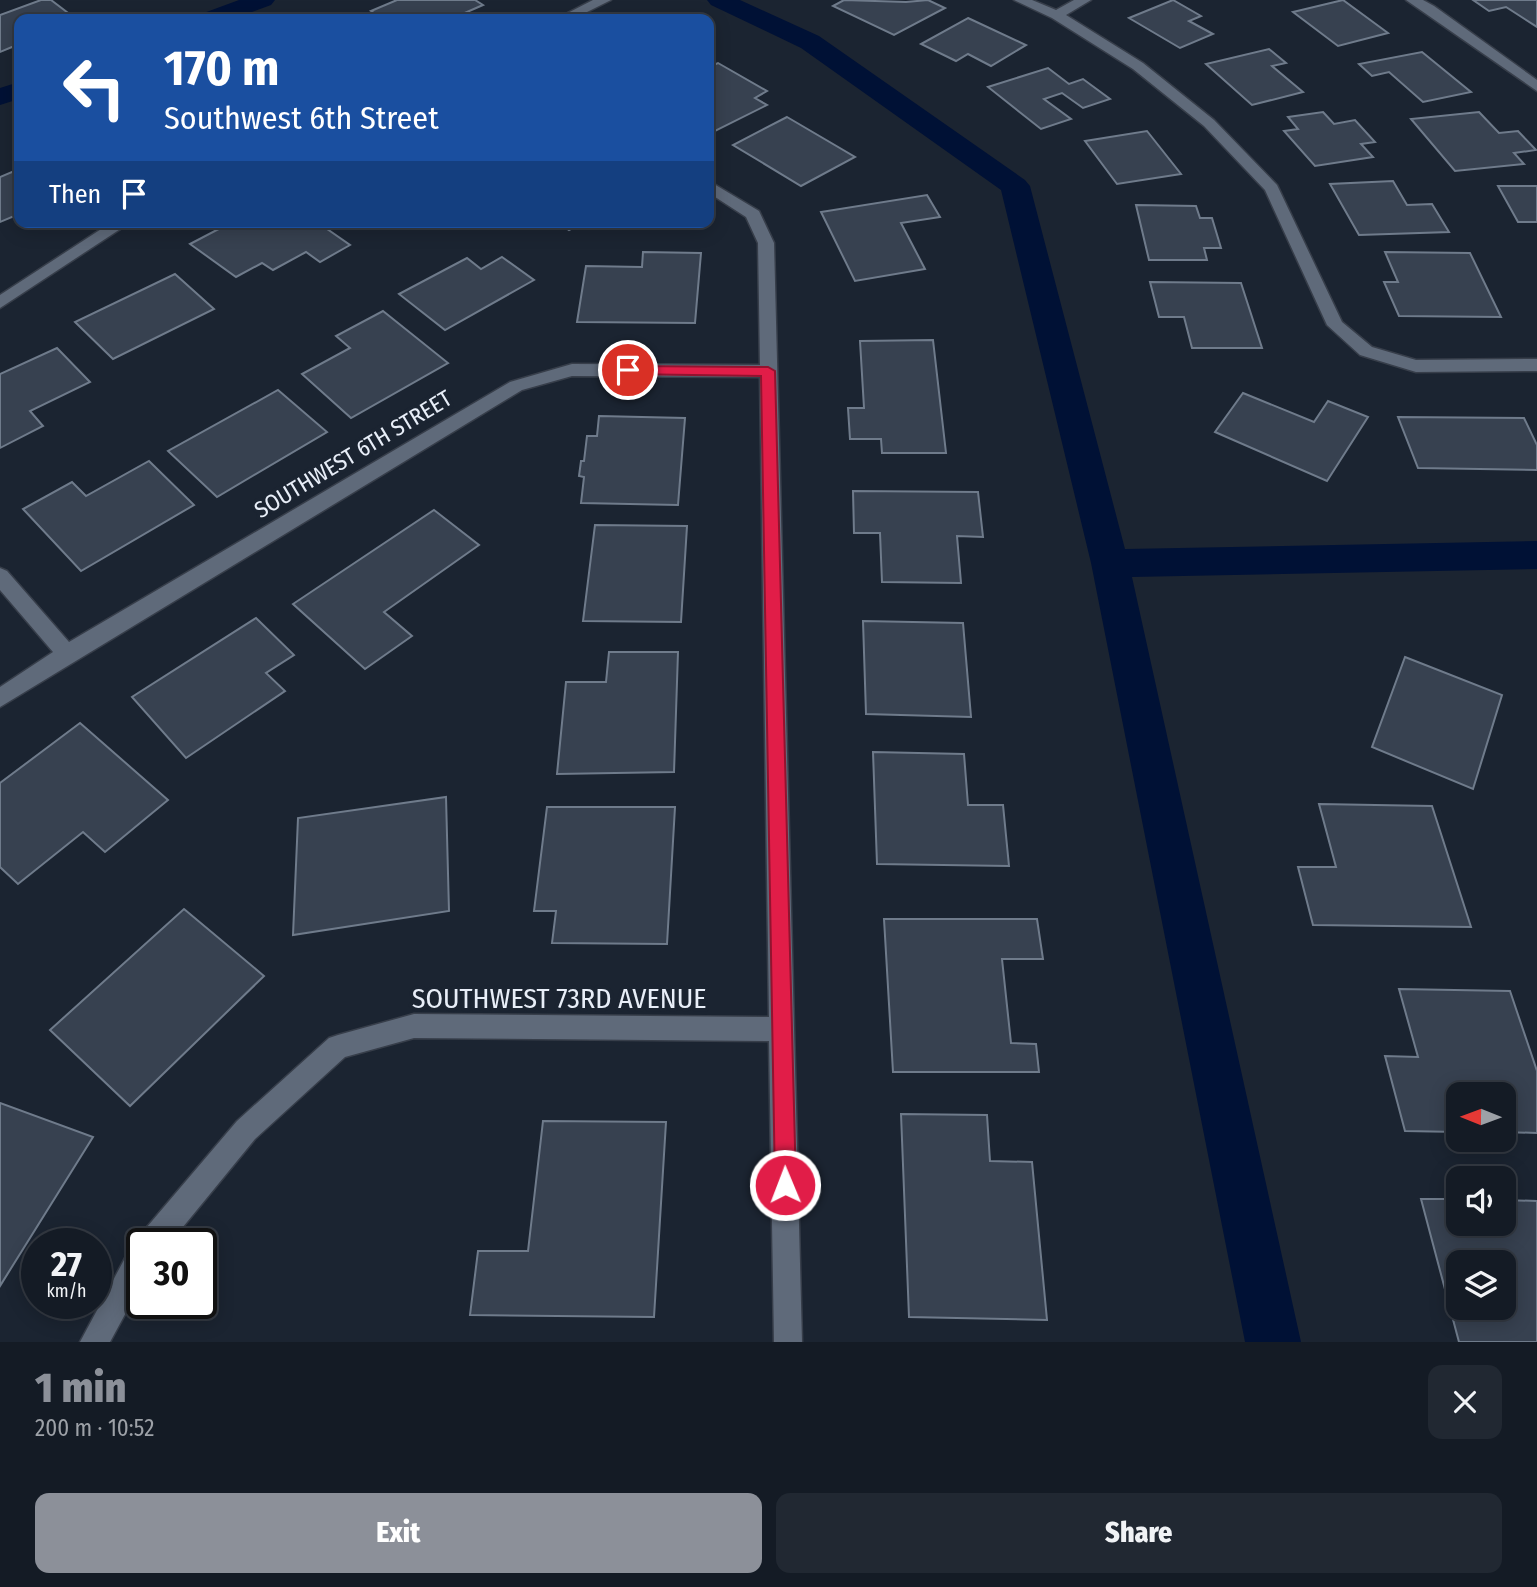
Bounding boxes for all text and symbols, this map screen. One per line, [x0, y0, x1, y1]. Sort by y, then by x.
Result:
text: 170 m [164, 39, 280, 98]
icon: left [49, 42, 140, 133]
text: Southwest 6th Street [164, 99, 439, 137]
icon: arrive [115, 175, 153, 213]
text: Then [49, 179, 101, 210]
pin [598, 340, 658, 400]
icon: arrive [609, 351, 647, 389]
street label: SOUTHWEST 6TH STREET [249, 384, 457, 524]
street label: SOUTHWEST 73RD AVENUE [412, 982, 706, 1015]
north arrow [1446, 1082, 1516, 1152]
map controls [1446, 1082, 1516, 1320]
position arrow [748, 1148, 822, 1222]
button: sound [1446, 1166, 1516, 1236]
speed limit sign: 30 [126, 1228, 217, 1319]
text: 27 [51, 1243, 82, 1285]
button: layers [1446, 1250, 1516, 1320]
text: km/h [46, 1280, 87, 1302]
text: 1 min [35, 1363, 126, 1413]
button: close [1428, 1365, 1502, 1439]
text: 200 m · 10:52 [35, 1414, 154, 1442]
button: Exit [35, 1493, 762, 1573]
button: Share [776, 1493, 1502, 1573]

